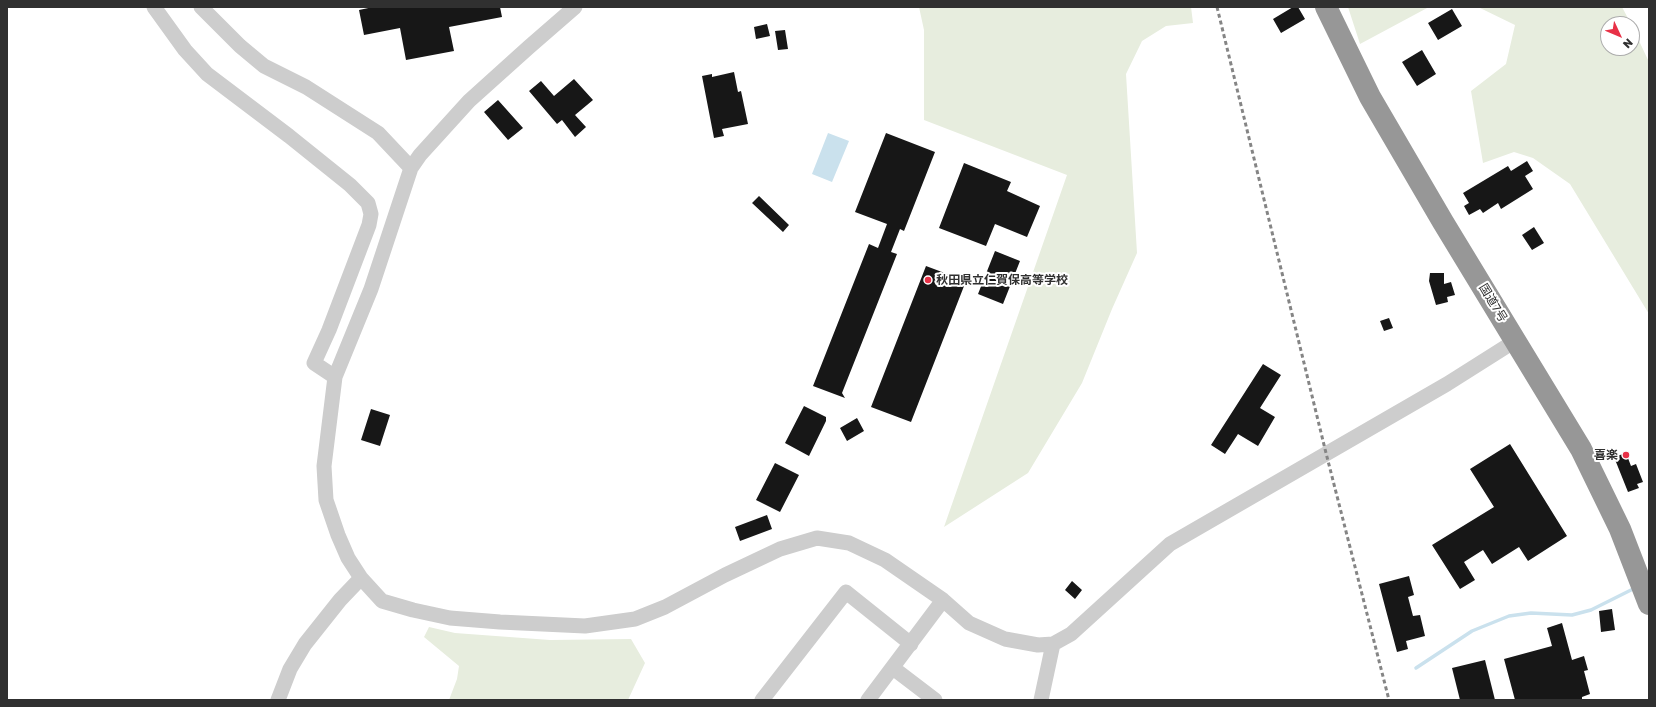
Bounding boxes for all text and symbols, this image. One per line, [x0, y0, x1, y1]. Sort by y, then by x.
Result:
north arrow [1600, 16, 1640, 56]
text: N [1621, 36, 1636, 52]
place label: 秋田県立仁賀保高等学校 [936, 273, 1068, 287]
marker: 秋田県立仁賀保高等学校 [923, 275, 933, 285]
street label: 国道7号 [1476, 281, 1510, 325]
place label: 喜楽 [1594, 448, 1618, 462]
marker: 喜楽 [1621, 450, 1631, 460]

